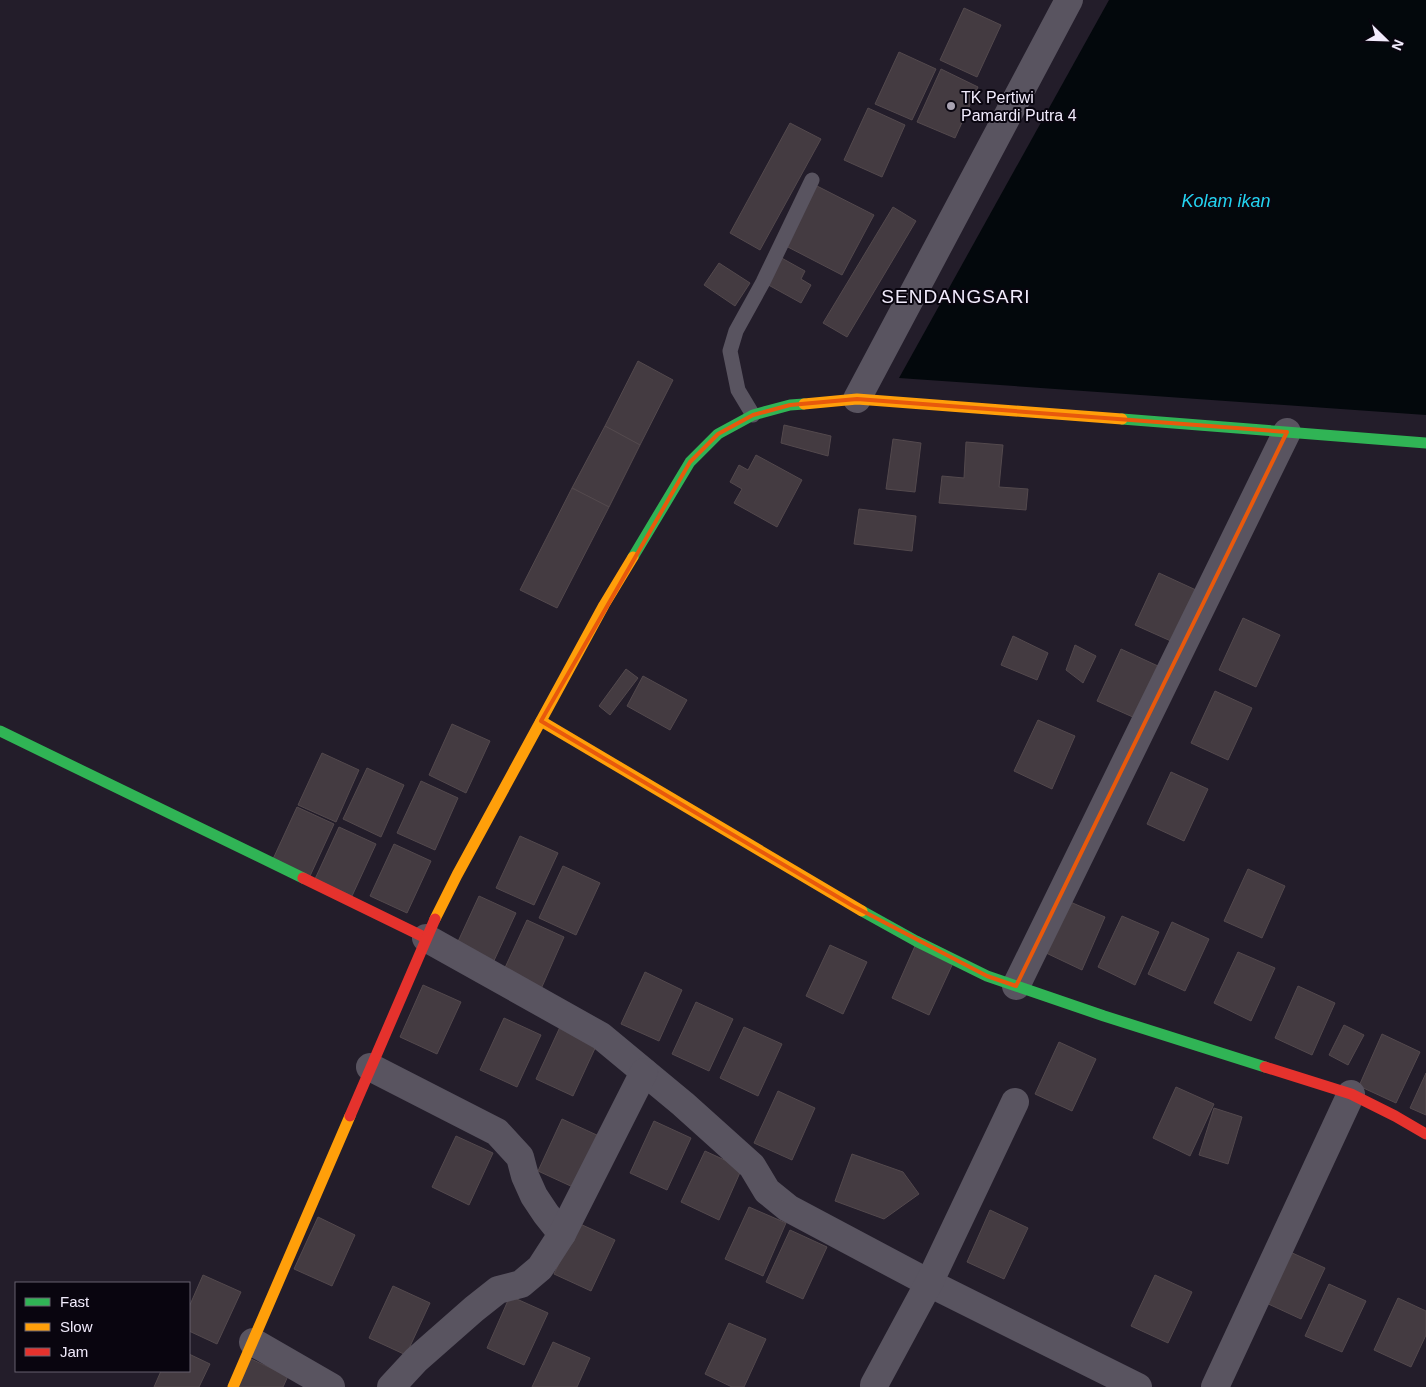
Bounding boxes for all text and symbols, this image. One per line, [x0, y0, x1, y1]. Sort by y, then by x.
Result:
north arrow [1361, 15, 1411, 65]
text: N [1389, 37, 1407, 53]
place label: TK Pertiwi Pamardi Putra 4 [961, 89, 1077, 124]
marker: TK Pertiwi Pamardi Putra 4 [945, 100, 957, 112]
water label: Kolam ikan [1181, 191, 1271, 211]
district label: SENDANGSARI [881, 286, 1031, 307]
legend [15, 1282, 190, 1372]
text: Fast [60, 1293, 90, 1310]
text: Slow [60, 1318, 93, 1335]
text: Jam [60, 1343, 88, 1360]

